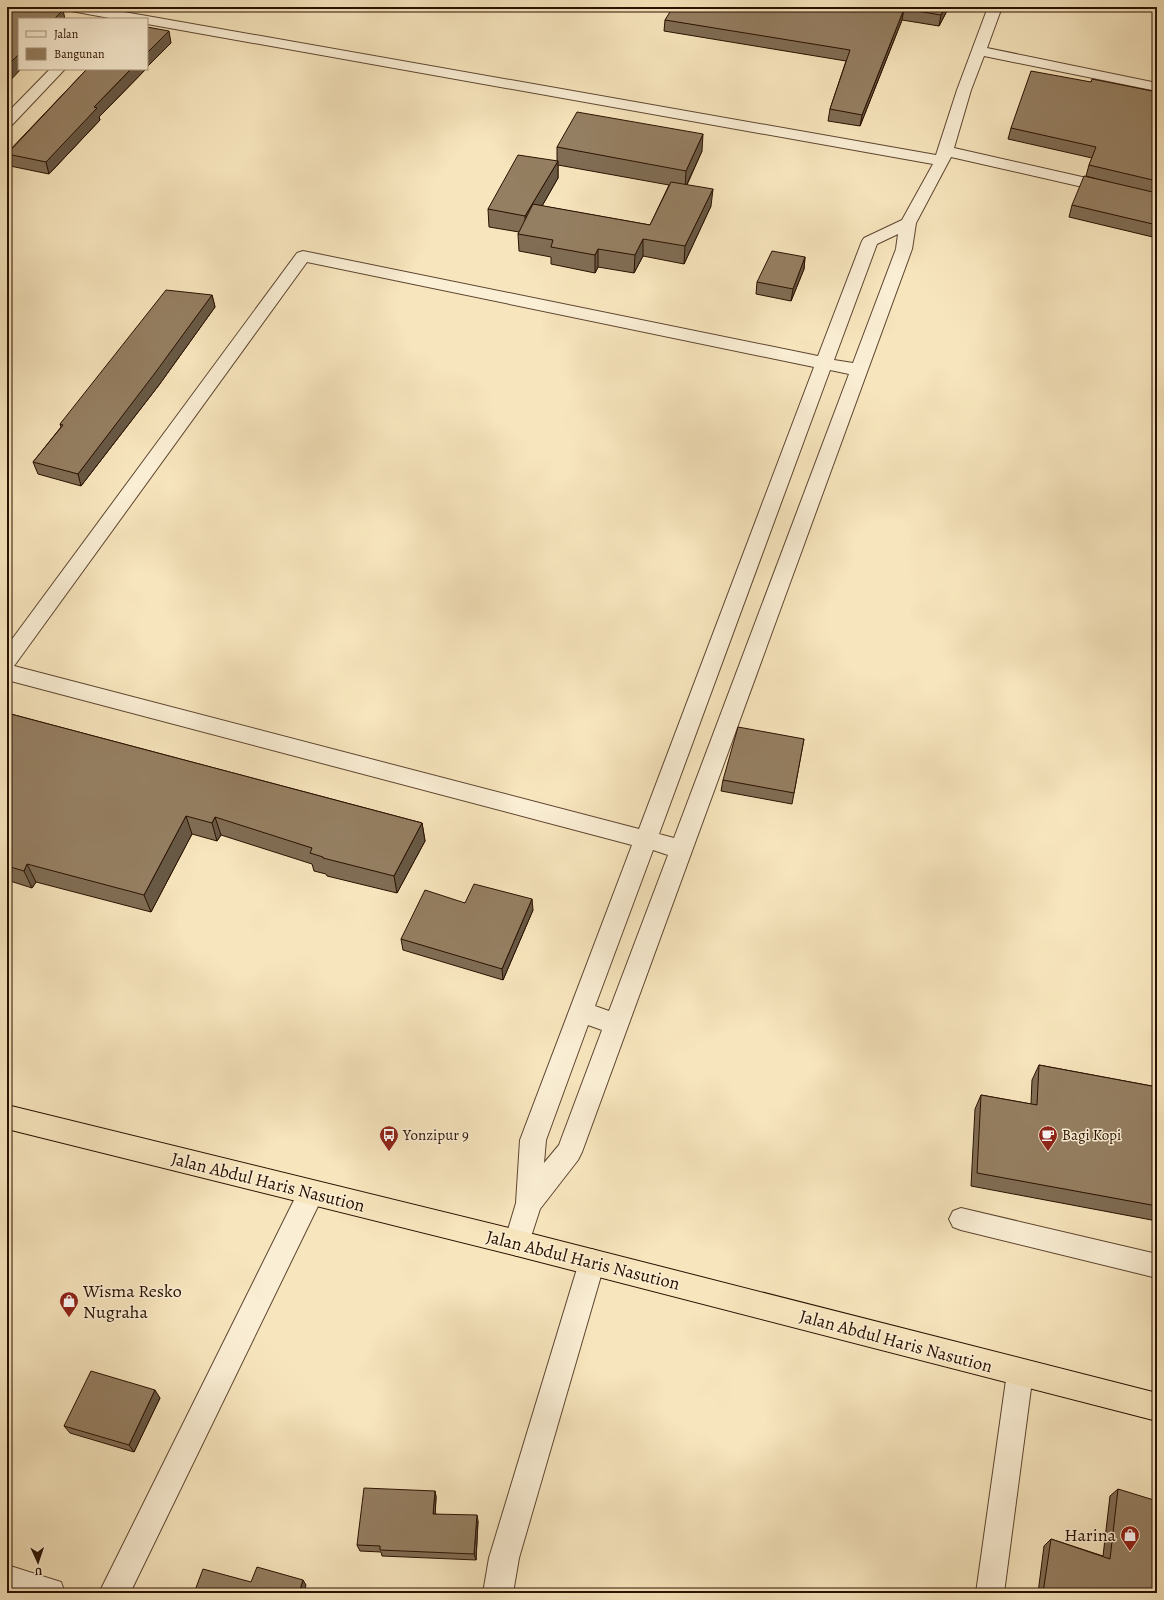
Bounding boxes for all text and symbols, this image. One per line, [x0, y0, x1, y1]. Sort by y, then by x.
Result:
legend [18, 18, 148, 70]
text: Jalan [54, 26, 79, 42]
text: Bangunan [54, 46, 105, 62]
bus stop icon: Yonzipur 9 [378, 1124, 400, 1152]
cafe icon: Bagi Kopi [1037, 1124, 1059, 1152]
place label: Yonzipur 9 [402, 1125, 469, 1145]
place label: Bagi Kopi [1062, 1125, 1121, 1145]
street label: Jalan Abdul Haris Nasution [169, 1146, 367, 1218]
street label: Jalan Abdul Haris Nasution [484, 1224, 682, 1296]
place label: Wisma Resko Nugraha [82, 1279, 182, 1324]
shop icon: Wisma Resko Nugraha [58, 1290, 80, 1318]
street label: Jalan Abdul Haris Nasution [797, 1304, 995, 1378]
place label: Harina [1064, 1523, 1117, 1547]
shop icon: Harina [1119, 1524, 1141, 1552]
north arrow [18, 1542, 58, 1582]
text: U [34, 1564, 43, 1579]

